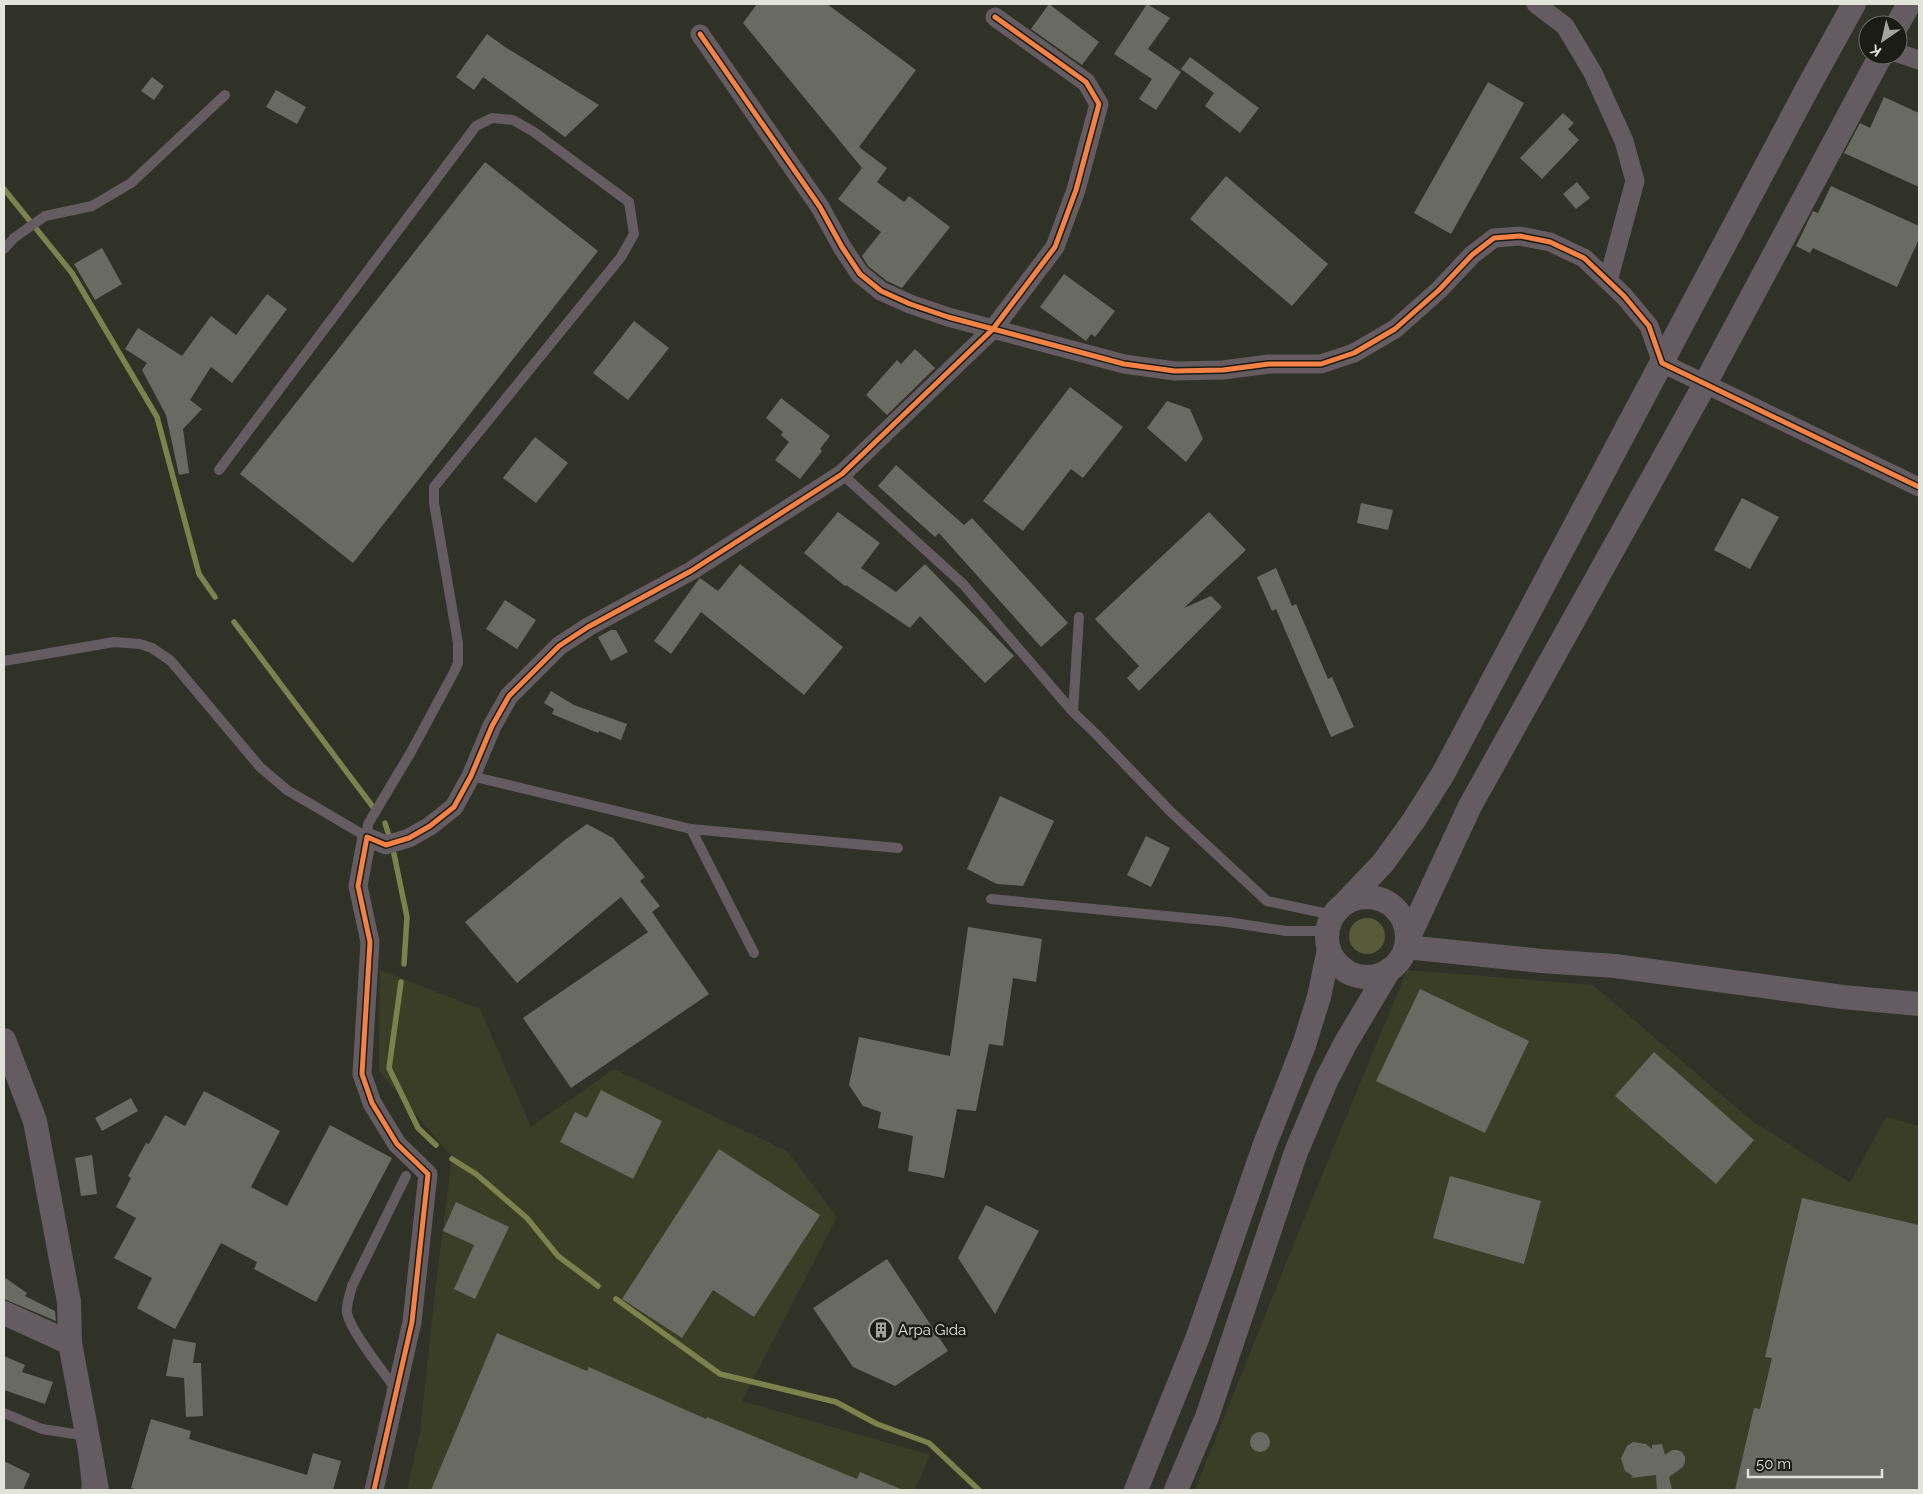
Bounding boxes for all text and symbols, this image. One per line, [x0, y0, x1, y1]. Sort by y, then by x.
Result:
north arrow [1858, 15, 1908, 65]
text: K [1867, 41, 1884, 60]
building icon: Arpa Gıda [868, 1317, 894, 1343]
place label: Arpa Gıda [898, 1321, 966, 1339]
scale bar [1748, 1446, 1882, 1478]
text: 50 m [1756, 1455, 1791, 1473]

